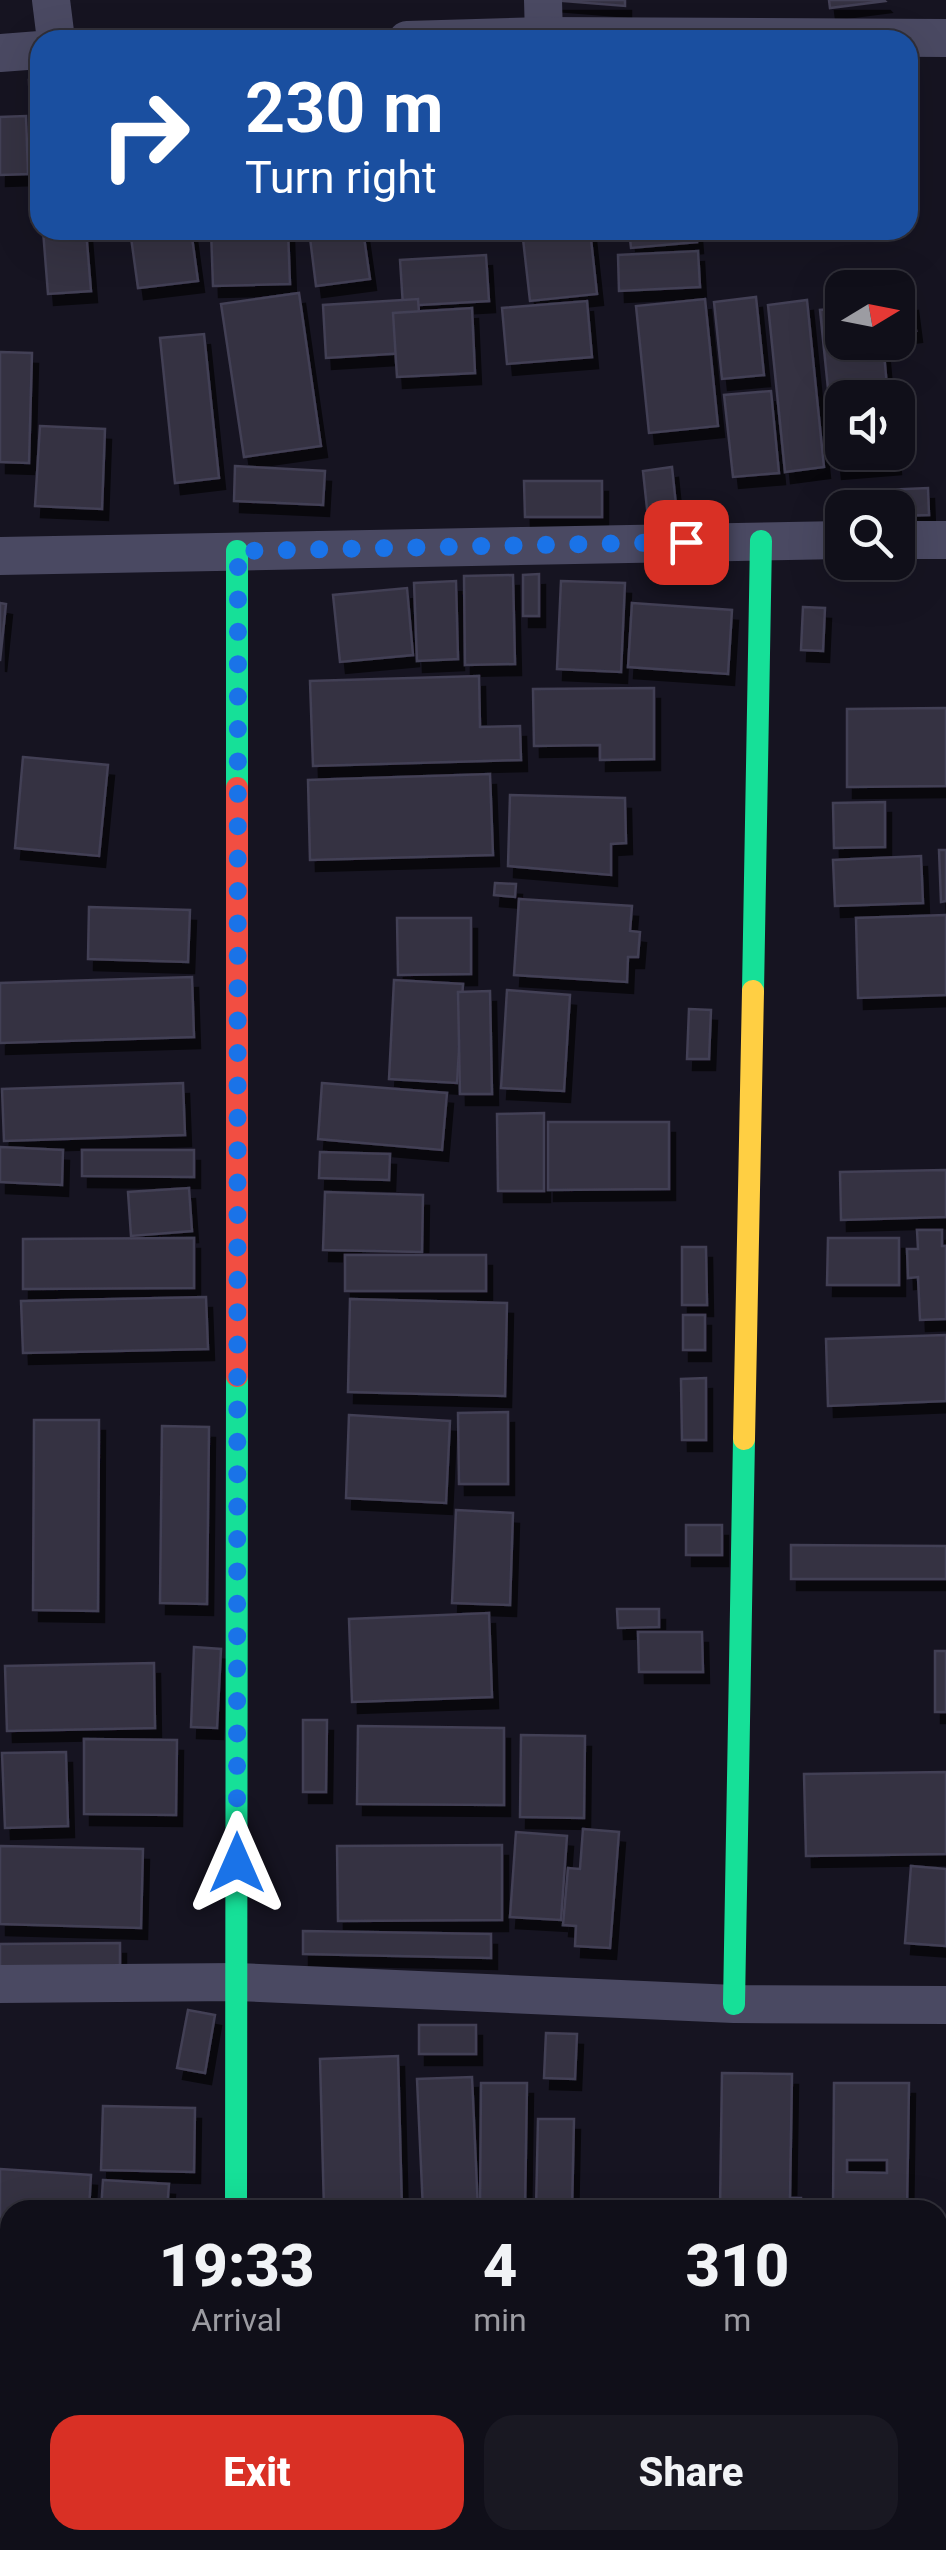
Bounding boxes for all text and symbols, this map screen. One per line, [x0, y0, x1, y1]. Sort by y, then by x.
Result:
text: 230 m [245, 67, 444, 149]
icon: right [80, 70, 210, 200]
text: Turn right [245, 151, 437, 204]
north arrow [825, 270, 915, 360]
map controls [825, 270, 915, 580]
button: sound [825, 380, 915, 470]
button: search [825, 490, 915, 580]
pin [644, 500, 729, 585]
icon: arrive [659, 515, 714, 570]
position arrow [185, 1811, 289, 1915]
text: 19:33 [159, 2230, 315, 2301]
text: 4 [483, 2230, 517, 2301]
text: 310 [685, 2230, 789, 2301]
text: Arrival [191, 2301, 282, 2339]
text: min [473, 2301, 527, 2339]
text: m [723, 2301, 751, 2339]
button: Exit [50, 2415, 464, 2530]
button: Share [484, 2415, 898, 2530]

